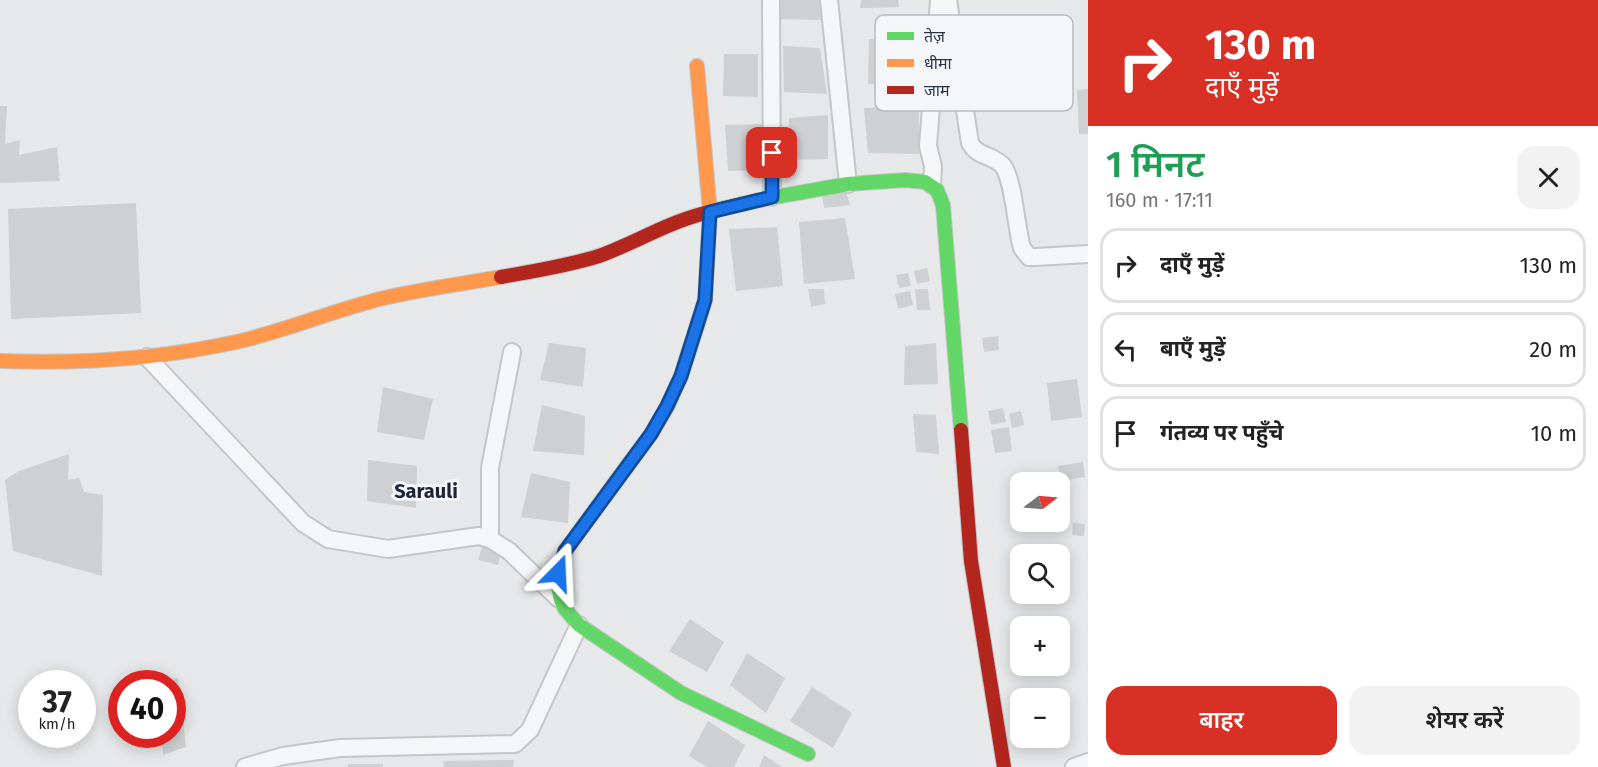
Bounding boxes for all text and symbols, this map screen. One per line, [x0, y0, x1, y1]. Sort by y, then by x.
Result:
legend [875, 15, 1073, 111]
text: 130 m [1205, 20, 1316, 70]
icon: right [1106, 24, 1184, 102]
text: तेज़ [924, 27, 946, 46]
text: धीमा [924, 54, 953, 73]
text: दाएँ मुड़ें [1205, 71, 1279, 103]
text: जाम [924, 81, 950, 100]
pin [746, 127, 797, 178]
icon: arrive [755, 136, 788, 169]
text: 1 मिनट [1106, 143, 1204, 187]
button: close [1517, 146, 1580, 209]
text: 160 m · 17:11 [1106, 188, 1213, 212]
icon: right [1109, 249, 1142, 282]
text: दाएँ मुड़ें [1160, 251, 1224, 278]
text: 130 m [1520, 252, 1577, 279]
icon: left [1109, 333, 1142, 366]
text: बाएँ मुड़ें [1160, 335, 1226, 362]
text: 20 m [1529, 336, 1577, 363]
icon: arrive [1109, 417, 1142, 450]
text: गंतव्य पर पहुँचे [1160, 419, 1284, 446]
text: 10 m [1531, 420, 1577, 447]
north arrow [1010, 472, 1070, 532]
map controls [1010, 472, 1070, 748]
district label: Sarauli [394, 479, 458, 503]
position arrow [526, 541, 590, 605]
button: search [1010, 544, 1070, 604]
button: + [1010, 616, 1070, 676]
speed limit sign: 40 [108, 670, 186, 748]
text: 37 [42, 684, 72, 720]
button: बाहर [1106, 686, 1337, 755]
button: शेयर करें [1349, 686, 1580, 755]
button: − [1010, 688, 1070, 748]
text: km/h [38, 715, 76, 733]

